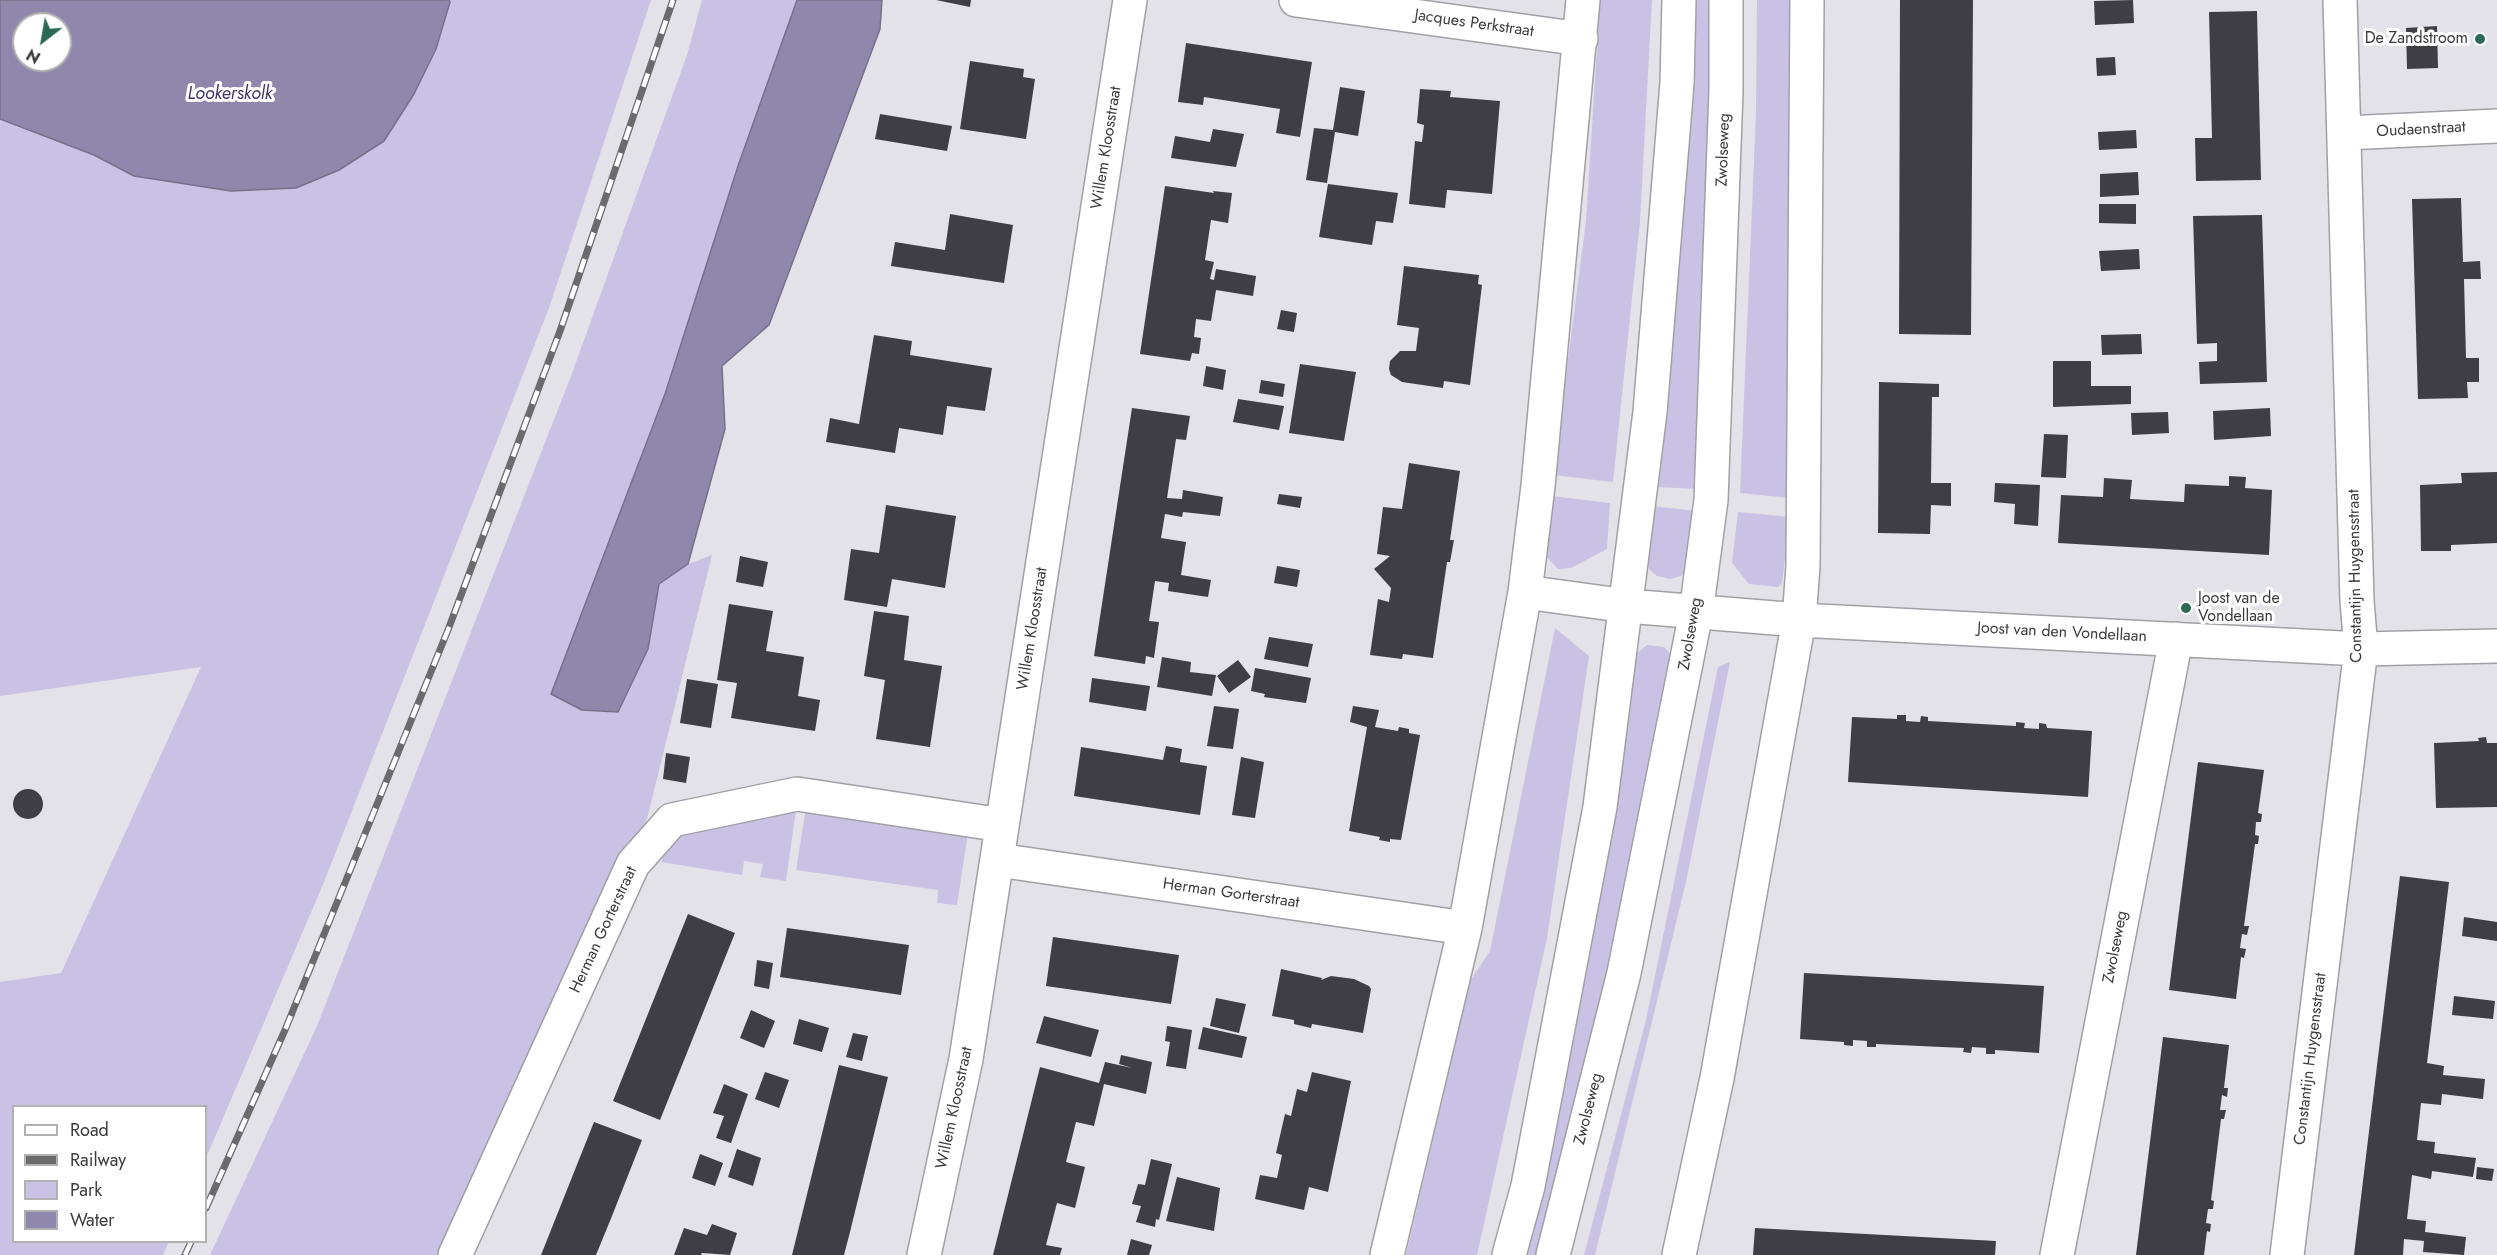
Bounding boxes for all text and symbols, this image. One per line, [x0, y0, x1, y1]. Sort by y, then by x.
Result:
street label: Jacques Perkstraat [1413, 6, 1535, 42]
north arrow [12, 12, 72, 72]
place label: De Zandstroom [2365, 29, 2468, 49]
marker: De Zandstroom [2473, 32, 2487, 46]
text: N [22, 43, 45, 69]
water label: Lookerskolk [187, 84, 273, 106]
street label: Willem Kloosstraat [1088, 85, 1126, 211]
street label: Zwolseweg [1713, 113, 1735, 187]
street label: Oudaenstraat [2376, 118, 2466, 142]
street label: Constantijn Huygensstraat [2345, 489, 2367, 663]
street label: Willem Kloosstraat [1014, 566, 1052, 692]
place label: Joost van de Vondellaan [2198, 589, 2280, 627]
street label: Zwolseweg [1675, 596, 1707, 672]
marker: Joost van de Vondellaan [2179, 601, 2193, 615]
street label: Joost van den Vondellaan [1977, 619, 2147, 647]
street label: Herman Gorterstraat [566, 864, 642, 996]
street label: Herman Gorterstraat [1161, 875, 1301, 913]
street label: Zwolseweg [2100, 909, 2132, 985]
street label: Constantijn Huygensstraat [2291, 972, 2331, 1146]
street label: Willem Kloosstraat [933, 1045, 977, 1171]
street label: Zwolseweg [1571, 1071, 1607, 1147]
legend [12, 1105, 207, 1243]
text: Road [70, 1117, 109, 1143]
text: Railway [70, 1147, 126, 1173]
text: Park [70, 1177, 102, 1203]
text: Water [70, 1207, 114, 1233]

